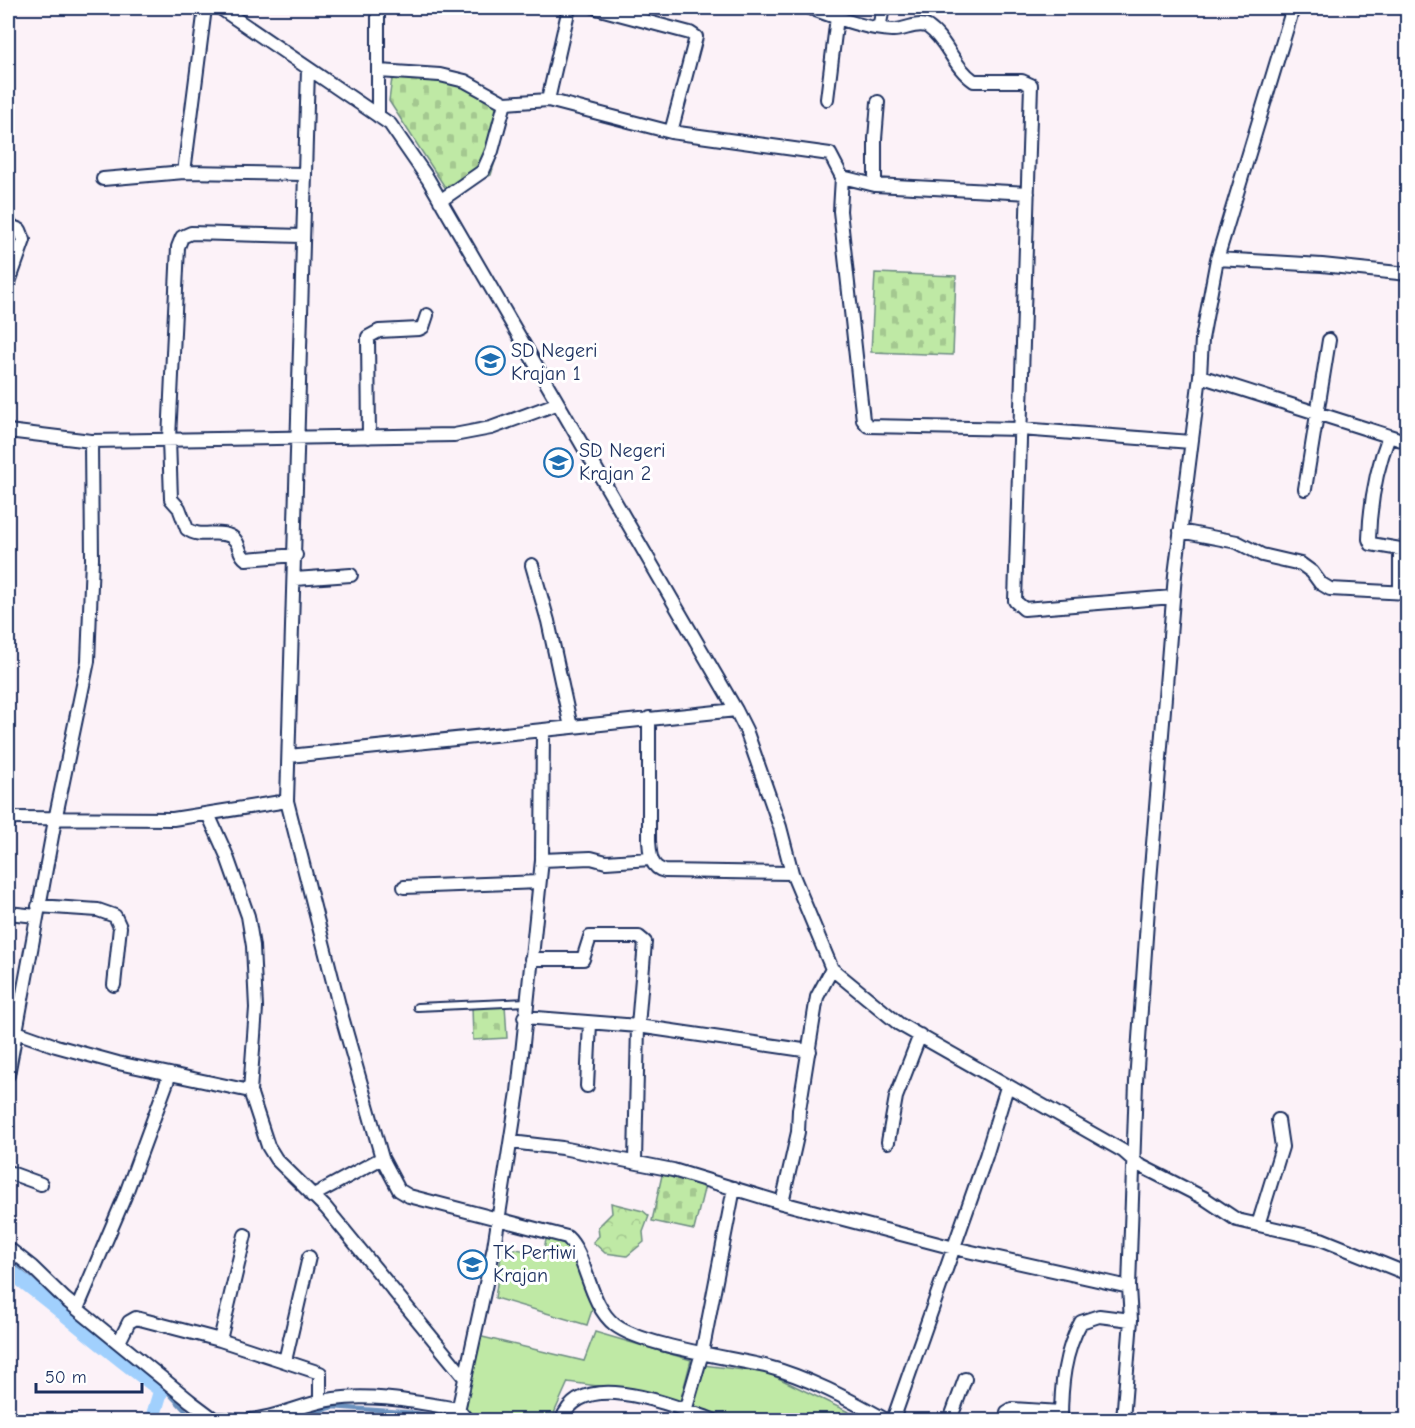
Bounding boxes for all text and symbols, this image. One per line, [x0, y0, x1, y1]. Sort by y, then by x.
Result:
place label: SD Negeri Krajan 1 [511, 339, 598, 385]
school or university icon: SD Negeri Krajan 1 [474, 345, 506, 377]
place label: SD Negeri Krajan 2 [579, 439, 666, 485]
school or university icon: SD Negeri Krajan 2 [542, 446, 574, 478]
place label: TK Pertiwi Krajan [493, 1241, 576, 1287]
school or university icon: TK Pertiwi Krajan [456, 1248, 488, 1280]
scale bar [36, 1356, 142, 1394]
text: 50 m [45, 1367, 87, 1388]

